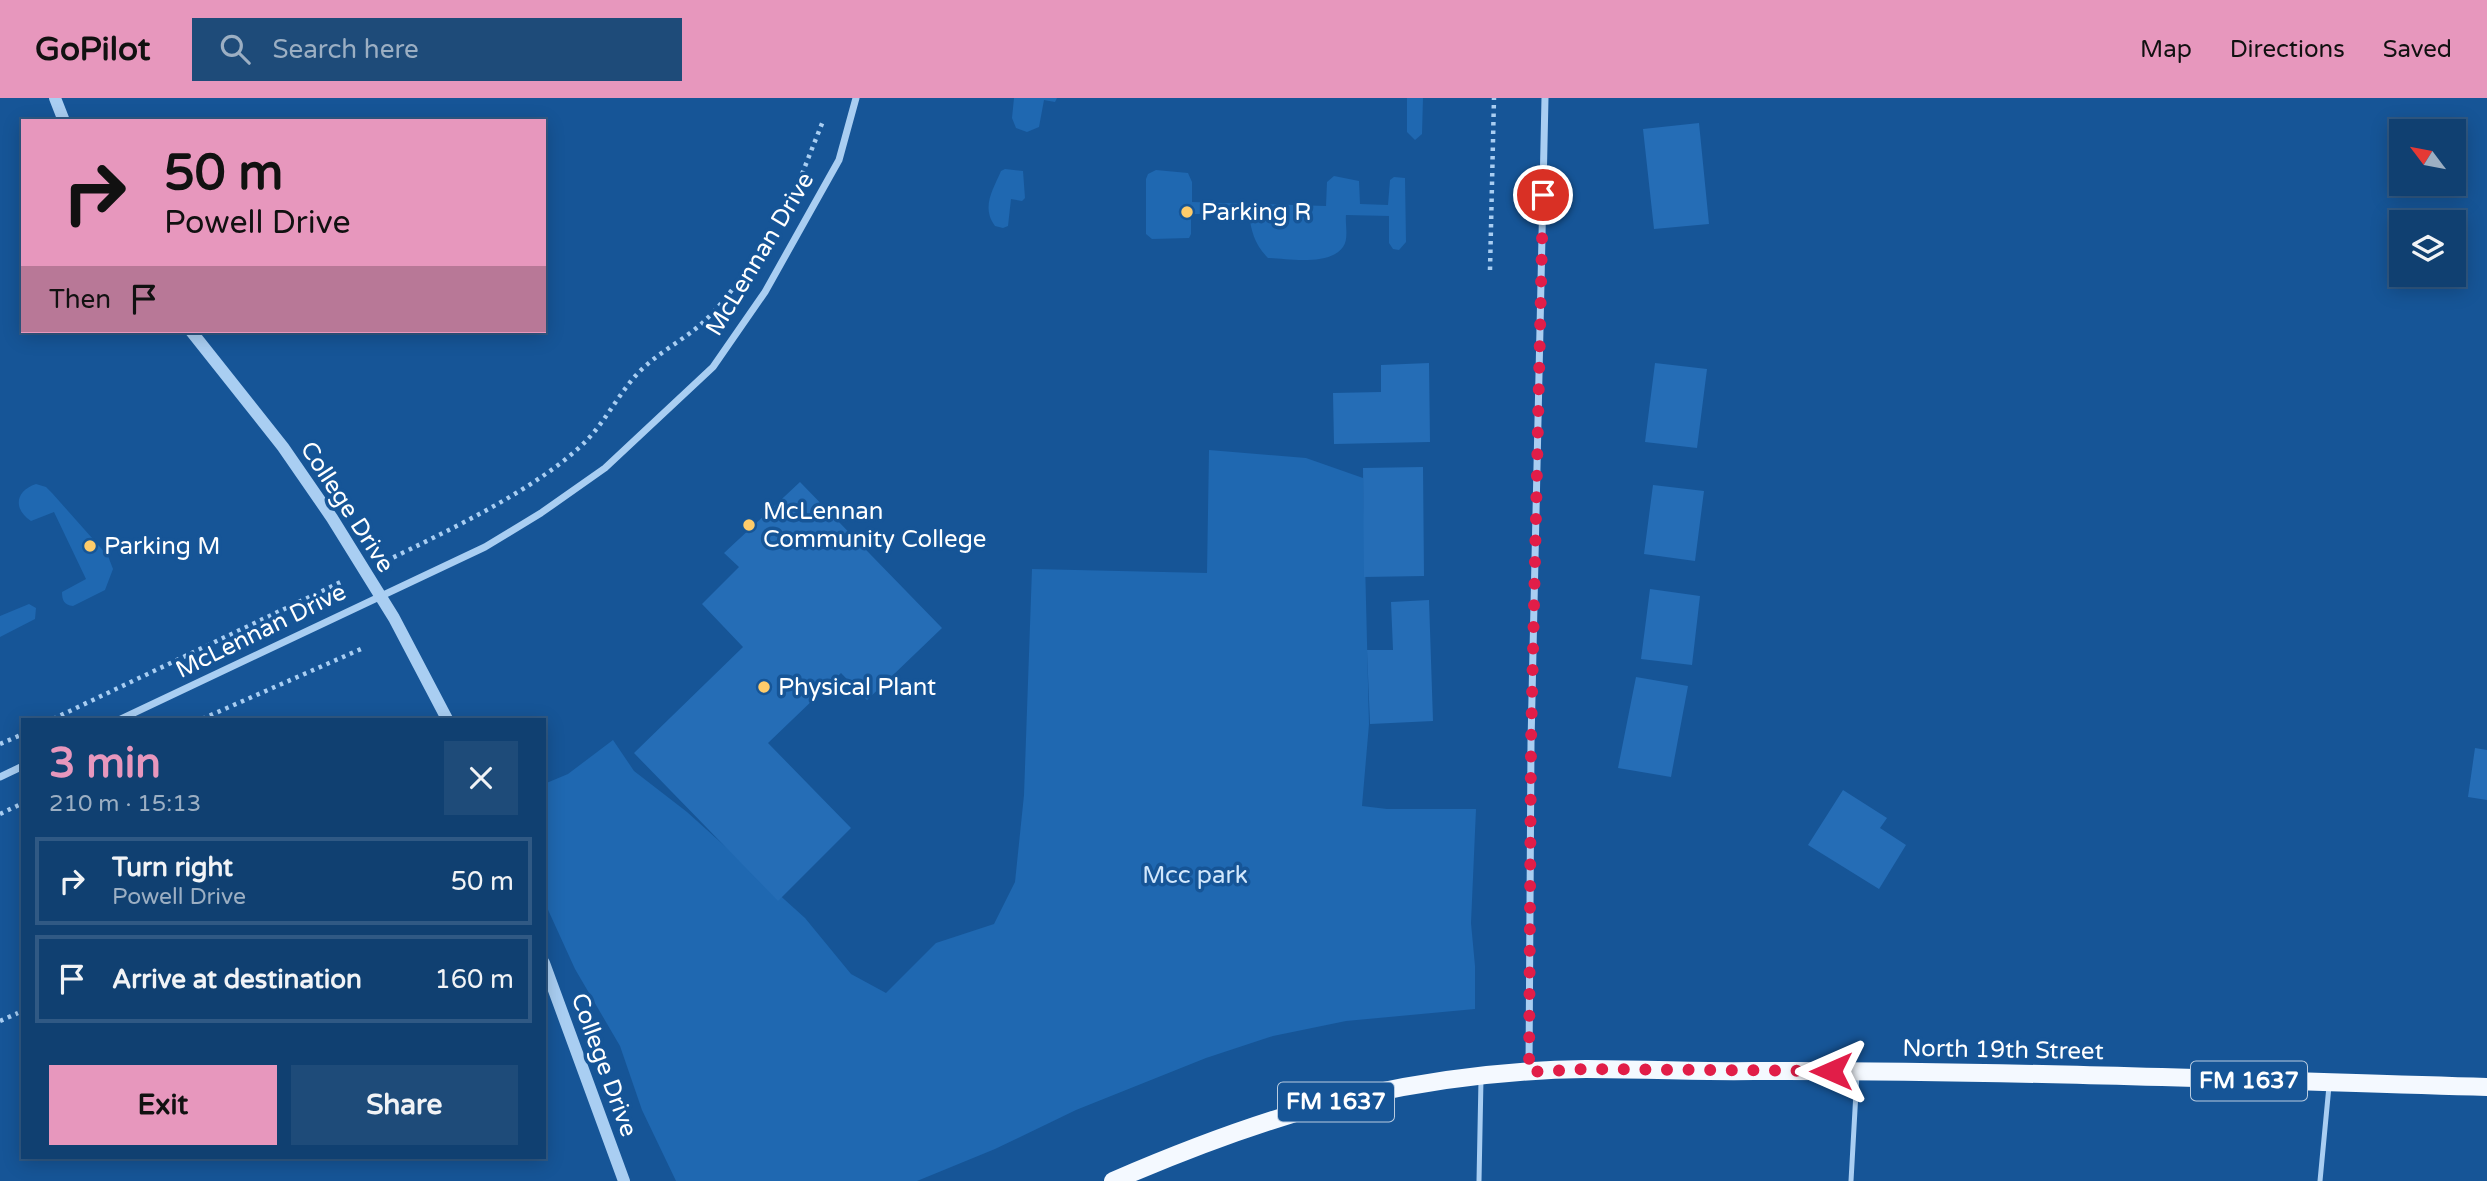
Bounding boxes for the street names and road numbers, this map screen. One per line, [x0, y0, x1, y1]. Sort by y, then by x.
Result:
street label: McLennan Drive [700, 167, 820, 341]
street label: College Drive [294, 436, 400, 578]
street label: McLennan Drive [171, 577, 351, 685]
street label: College Drive [565, 989, 643, 1141]
street label: North 19th Street [1902, 1034, 2104, 1066]
road number: FM 1637 [2191, 1062, 2307, 1100]
road number: FM 1637 [1278, 1082, 1394, 1121]

